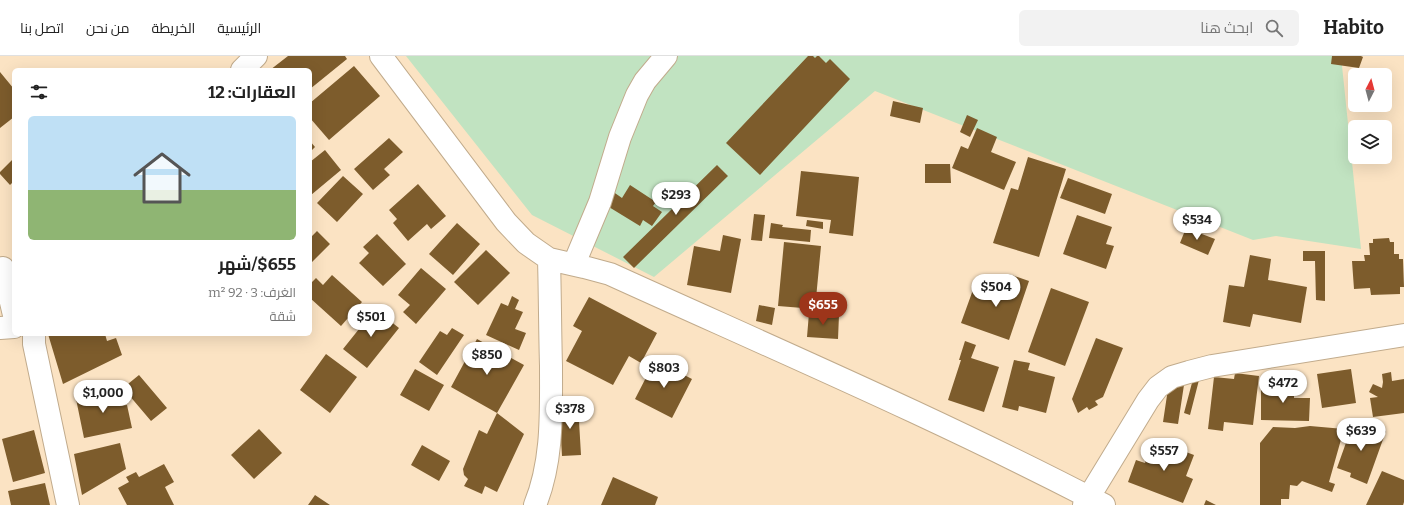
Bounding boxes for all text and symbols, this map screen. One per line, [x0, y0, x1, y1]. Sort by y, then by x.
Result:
search box [1019, 10, 1299, 46]
text: Habito [1323, 16, 1384, 39]
icon: search [1263, 17, 1285, 39]
text: ابحث هنا [1200, 19, 1253, 37]
text: اتصل بنا [20, 20, 64, 37]
text: من نحن [86, 20, 130, 37]
text: الخريطة [152, 20, 195, 37]
text: الرئيسية [217, 20, 261, 37]
north arrow [1348, 68, 1392, 112]
map controls [1348, 68, 1392, 164]
icon: filters [28, 81, 50, 103]
text: العقارات: 12 [208, 82, 296, 103]
button: layers [1348, 120, 1392, 164]
icon: home [126, 142, 198, 214]
pin: $293 [652, 182, 700, 216]
text: $293 [661, 187, 691, 202]
pin: $534 [1173, 207, 1221, 241]
text: $534 [1182, 212, 1212, 227]
text: $655/شهر [218, 254, 296, 275]
pin: $504 [972, 274, 1020, 308]
text: $504 [980, 279, 1012, 294]
text: الغرف: 3 · 92 m² [208, 285, 296, 300]
pin: $655 [799, 292, 847, 326]
text: $655 [808, 297, 838, 312]
pin: $501 [347, 304, 395, 338]
text: شقة [269, 309, 296, 324]
text: $501 [357, 309, 385, 324]
pin: $850 [463, 342, 511, 376]
text: $850 [471, 347, 503, 362]
pin: $803 [640, 355, 688, 389]
text: $803 [648, 360, 680, 375]
pin: $472 [1259, 370, 1307, 404]
text: $472 [1268, 375, 1298, 390]
pin: $1,000 [70, 380, 136, 414]
text: $1,000 [83, 385, 123, 400]
pin: $378 [546, 396, 594, 430]
text: $378 [555, 401, 585, 416]
pin: $639 [1337, 418, 1385, 452]
text: $639 [1346, 423, 1376, 438]
pin: $557 [1140, 438, 1188, 472]
text: $557 [1150, 443, 1178, 458]

